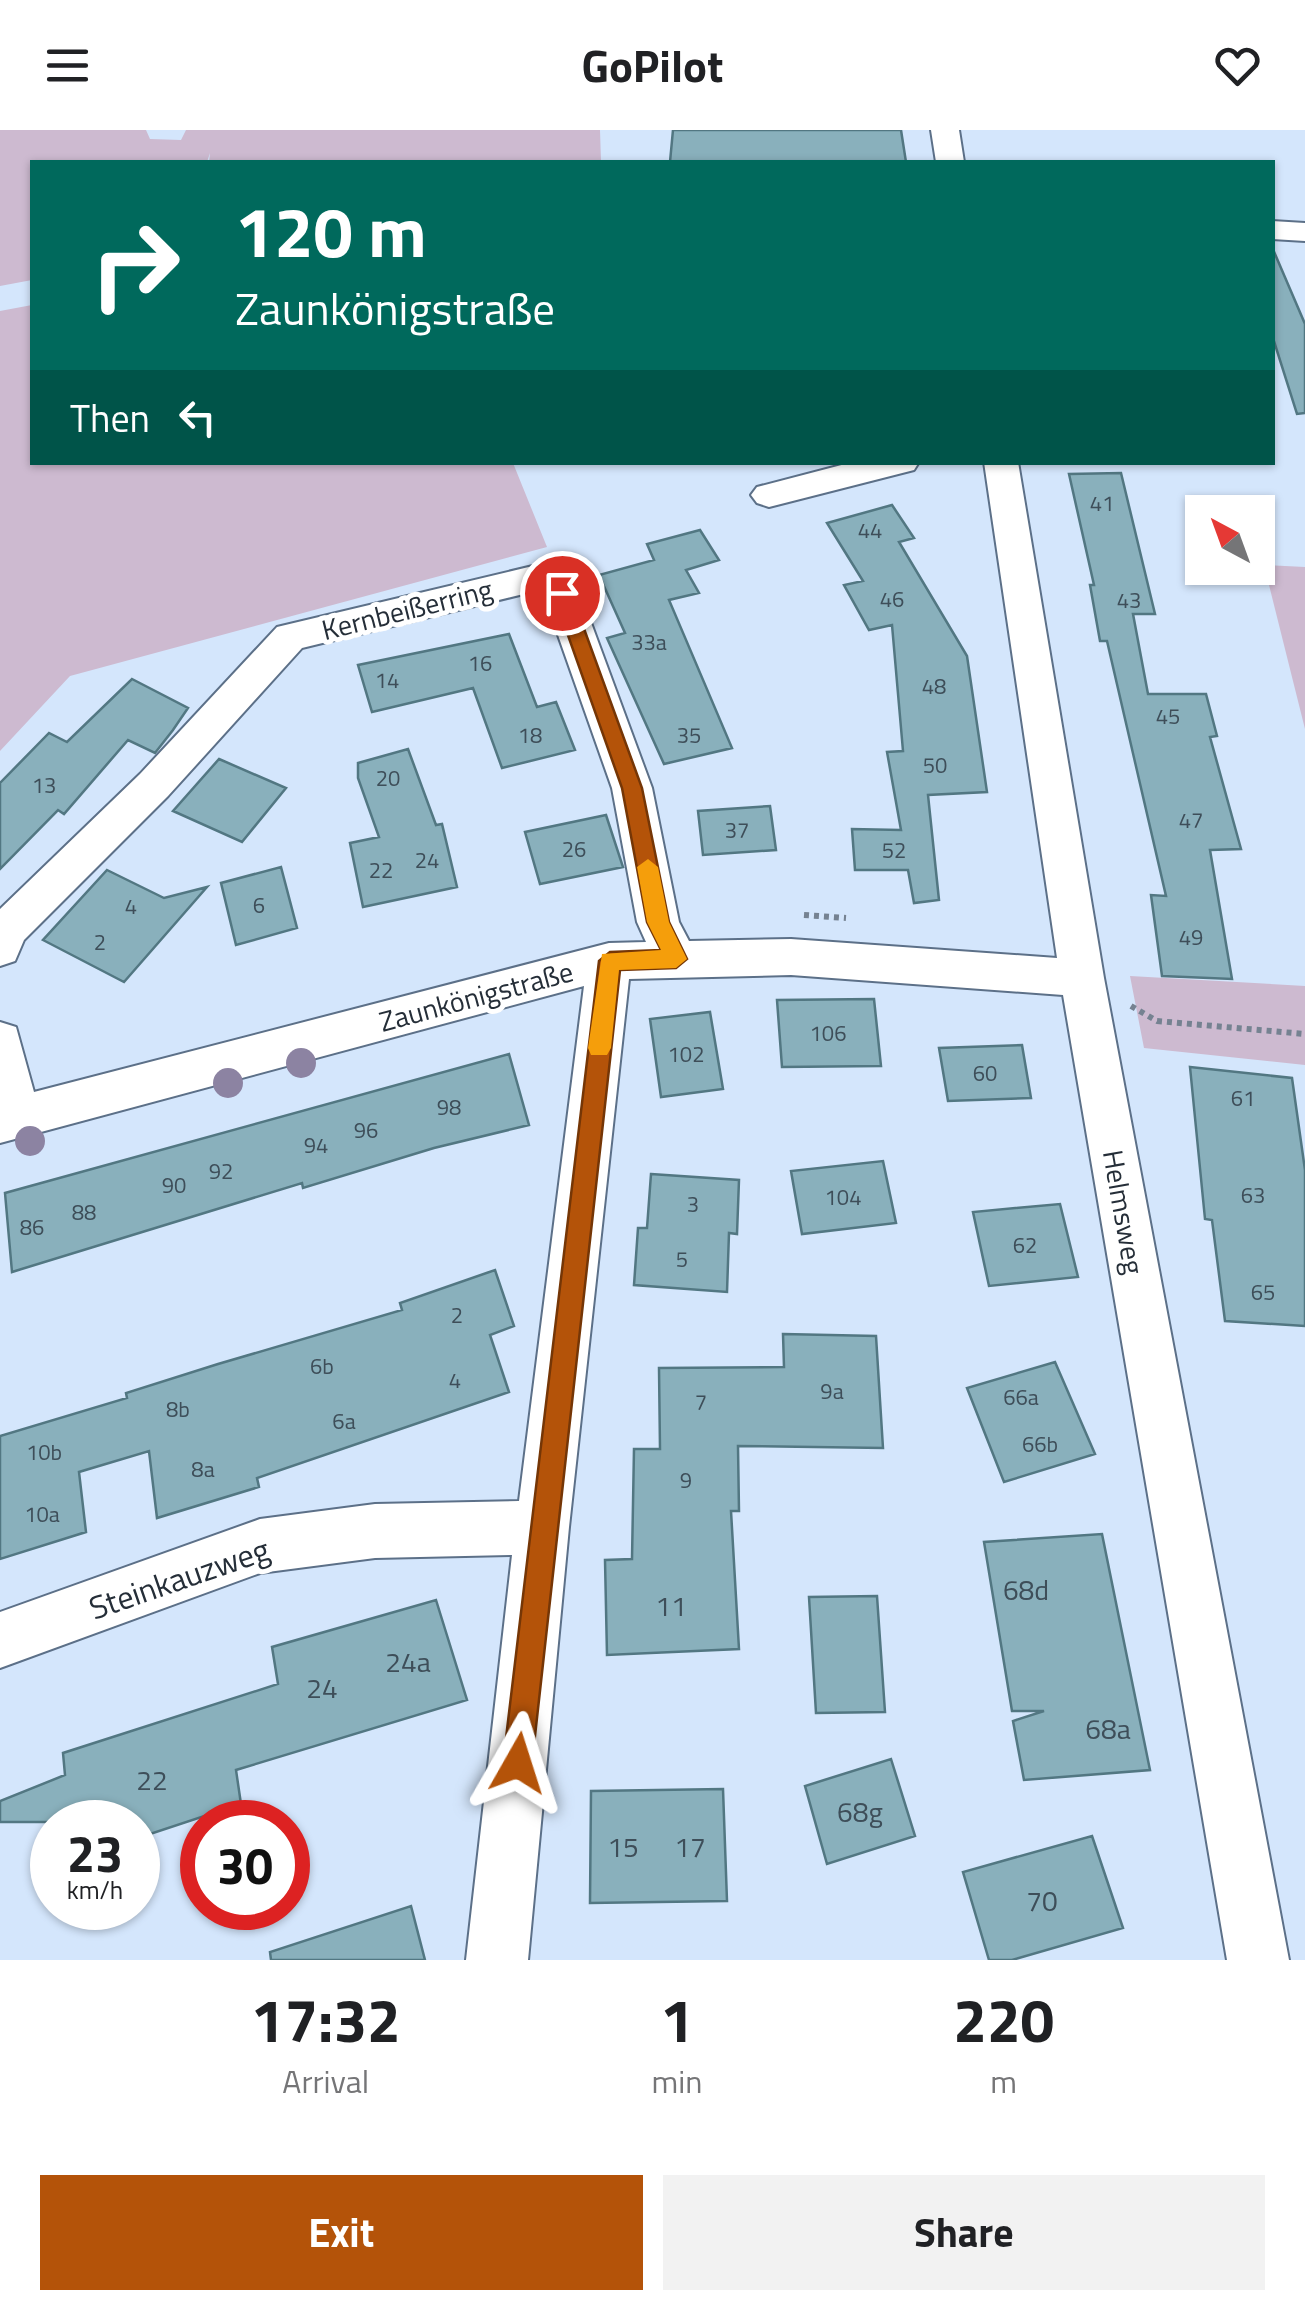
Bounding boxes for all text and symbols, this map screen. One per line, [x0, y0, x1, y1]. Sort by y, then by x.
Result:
text: GoPilot [582, 31, 723, 99]
icon: menu [40, 38, 95, 93]
icon: heart [1210, 38, 1265, 93]
text: 120 m [235, 178, 427, 284]
icon: right [70, 200, 200, 330]
text: Zaunkönigstraße [235, 274, 555, 342]
text: Then [70, 389, 150, 447]
icon: left [170, 390, 225, 445]
house number: 41 [1090, 486, 1114, 520]
north arrow [1185, 495, 1275, 585]
map controls [1185, 495, 1275, 585]
house number: 44 [858, 513, 882, 547]
pin [520, 551, 605, 636]
icon: arrive [535, 566, 590, 621]
street label: Kernbeißerring [317, 567, 497, 651]
house number: 46 [880, 582, 904, 616]
house number: 43 [1117, 583, 1141, 617]
house number: 33a [631, 625, 667, 659]
house number: 16 [468, 646, 492, 680]
house number: 14 [375, 663, 399, 697]
house number: 48 [922, 669, 946, 703]
house number: 45 [1156, 699, 1180, 733]
house number: 18 [518, 718, 542, 752]
house number: 35 [677, 718, 701, 752]
house number: 50 [923, 748, 947, 782]
house number: 20 [376, 761, 400, 795]
house number: 13 [32, 768, 56, 802]
house number: 47 [1179, 803, 1203, 837]
house number: 37 [725, 813, 749, 847]
house number: 26 [562, 832, 586, 866]
house number: 52 [882, 833, 906, 867]
house number: 24 [415, 843, 439, 877]
house number: 22 [369, 853, 393, 887]
house number: 6 [253, 888, 265, 922]
house number: 4 [125, 889, 137, 923]
house number: 49 [1179, 920, 1203, 954]
house number: 2 [94, 925, 106, 959]
street label: Zaunkönigstraße [374, 949, 578, 1043]
house number: 106 [810, 1016, 846, 1050]
house number: 102 [668, 1037, 704, 1071]
house number: 60 [973, 1056, 997, 1090]
house number: 61 [1231, 1081, 1255, 1115]
house number: 98 [437, 1090, 461, 1124]
house number: 96 [354, 1113, 378, 1147]
house number: 94 [304, 1128, 328, 1162]
street label: Helmsweg [1092, 1147, 1156, 1277]
house number: 92 [209, 1154, 233, 1188]
house number: 90 [162, 1168, 186, 1202]
house number: 63 [1241, 1178, 1265, 1212]
house number: 104 [825, 1180, 861, 1214]
house number: 3 [687, 1187, 699, 1221]
house number: 88 [72, 1195, 96, 1229]
house number: 86 [20, 1210, 44, 1244]
house number: 62 [1013, 1228, 1037, 1262]
house number: 5 [676, 1242, 688, 1276]
house number: 65 [1251, 1275, 1275, 1309]
house number: 2 [451, 1298, 463, 1332]
house number: 6b [310, 1349, 334, 1383]
house number: 4 [449, 1363, 461, 1397]
house number: 9a [820, 1374, 844, 1408]
house number: 66a [1003, 1380, 1039, 1414]
house number: 7 [695, 1385, 707, 1419]
house number: 8b [166, 1392, 190, 1426]
house number: 6a [332, 1404, 356, 1438]
house number: 66b [1022, 1427, 1058, 1461]
house number: 10b [26, 1435, 62, 1469]
house number: 8a [191, 1452, 215, 1486]
house number: 9 [680, 1463, 692, 1497]
house number: 10a [24, 1497, 60, 1531]
street label: Steinkauzweg [82, 1525, 276, 1631]
house number: 68d [1003, 1568, 1049, 1611]
house number: 11 [655, 1584, 687, 1627]
house number: 24a [385, 1640, 431, 1683]
house number: 24 [306, 1666, 338, 1709]
house number: 68a [1085, 1707, 1131, 1750]
position arrow [466, 1711, 570, 1815]
house number: 22 [136, 1758, 168, 1801]
house number: 68g [837, 1790, 883, 1833]
speed limit sign: 30 [180, 1800, 310, 1930]
text: 23 [67, 1815, 123, 1891]
house number: 15 [607, 1825, 639, 1868]
house number: 17 [674, 1825, 706, 1868]
text: km/h [67, 1871, 123, 1909]
house number: 70 [1026, 1879, 1058, 1922]
text: 17:32 [251, 1974, 401, 2065]
text: 1 [660, 1974, 694, 2065]
text: 220 [953, 1974, 1054, 2065]
text: Arrival [282, 2057, 369, 2105]
text: min [651, 2057, 702, 2105]
text: m [990, 2057, 1017, 2105]
button: Exit [40, 2175, 643, 2290]
button: Share [663, 2175, 1265, 2290]

